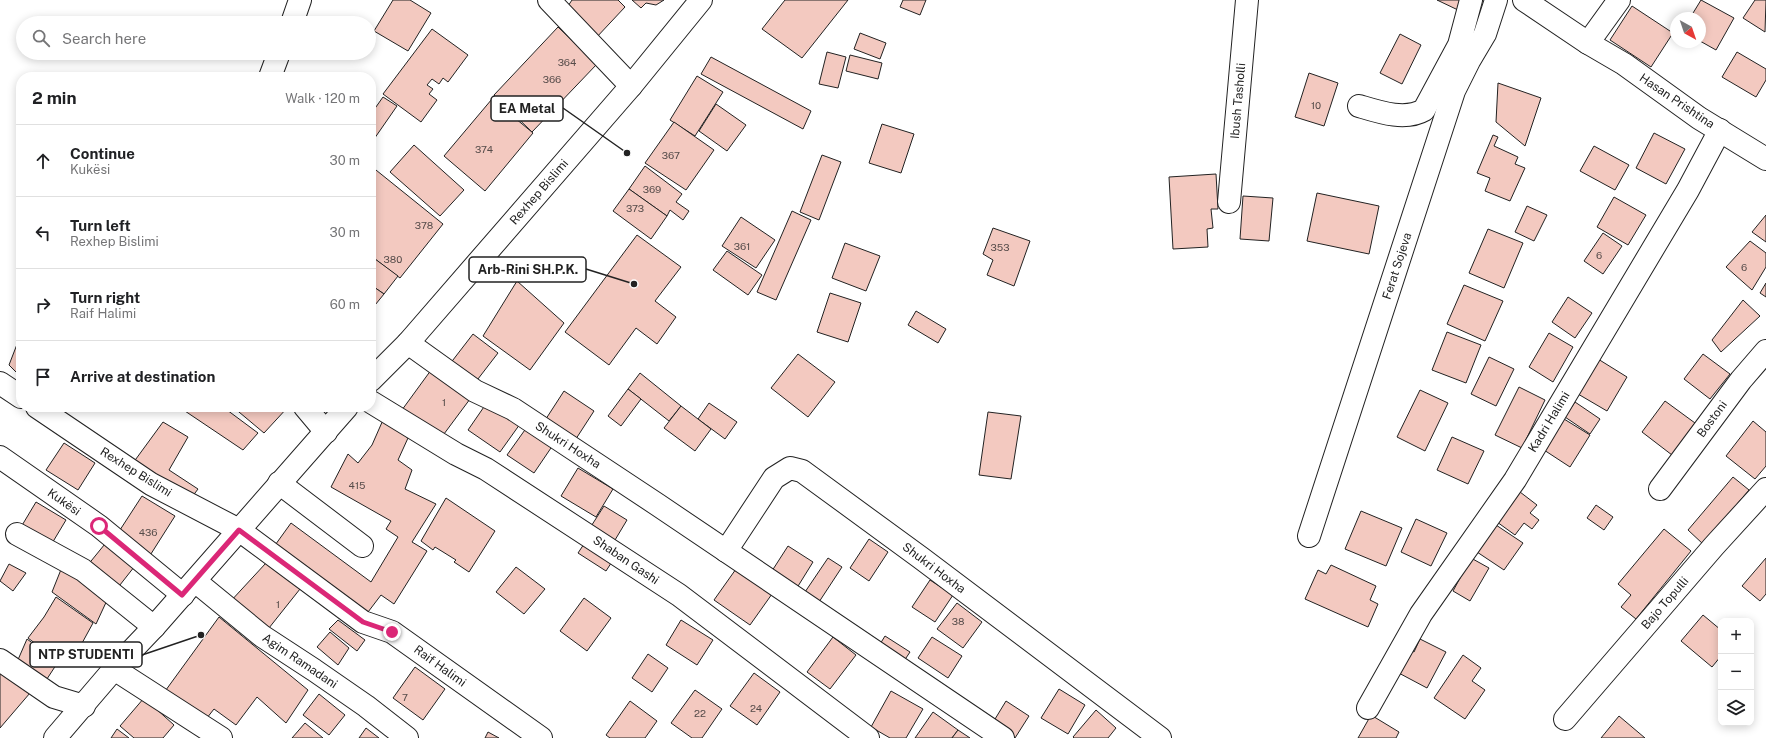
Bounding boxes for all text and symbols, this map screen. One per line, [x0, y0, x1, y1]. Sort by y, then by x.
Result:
north arrow [1670, 12, 1706, 48]
search box [16, 16, 376, 60]
icon: search [30, 27, 52, 49]
text: Search here [62, 30, 146, 47]
house number: 364 [558, 56, 576, 68]
street label: Ibush Tasholli [1228, 62, 1248, 140]
street label: Hasan Prishtina [1637, 71, 1717, 131]
house number: 366 [543, 73, 561, 85]
text: 2 min [32, 88, 77, 108]
text: Walk · 120 m [285, 91, 360, 106]
callout: EA Metal [491, 96, 563, 121]
house number: 10 [1311, 99, 1321, 111]
text: EA Metal [499, 101, 555, 116]
house number: 374 [475, 143, 493, 155]
text: Continue [70, 145, 135, 162]
house number: 367 [662, 149, 680, 161]
icon: ahead [32, 150, 54, 172]
text: 30 m [330, 153, 360, 168]
street label: Rexhep Bislimi [507, 157, 571, 227]
text: Kukësi [70, 162, 110, 177]
house number: 369 [643, 183, 661, 195]
house number: 373 [626, 202, 644, 214]
text: Turn left [70, 217, 131, 234]
house number: 378 [415, 219, 433, 231]
icon: left [32, 222, 54, 244]
text: 30 m [330, 225, 360, 240]
street label: Ferat Sojeva [1380, 231, 1414, 301]
text: Rexhep Bislimi [70, 234, 159, 249]
house number: 361 [734, 240, 750, 252]
house number: 353 [990, 241, 1010, 253]
house number: 6 [1596, 249, 1602, 261]
house number: 380 [384, 253, 402, 265]
callout: Arb-Rini SH.P.K. [469, 257, 586, 282]
house number: 6 [1741, 261, 1747, 273]
text: Arb-Rini SH.P.K. [478, 262, 578, 277]
text: Turn right [70, 289, 140, 306]
icon: right [32, 294, 54, 316]
text: 60 m [330, 297, 360, 312]
text: Raif Halimi [70, 306, 136, 321]
icon: arrive [32, 366, 54, 388]
text: Arrive at destination [70, 368, 215, 385]
street label: Kadri Halimi [1525, 389, 1573, 455]
house number: 1 [442, 396, 446, 408]
street label: Bostoni [1694, 398, 1730, 440]
street label: Shukri Hoxha [533, 419, 603, 471]
street label: Rexhep Bislimi [98, 444, 174, 500]
house number: 415 [349, 479, 365, 491]
street label: Kukësi [45, 486, 83, 518]
route start [90, 517, 108, 535]
house number: 436 [139, 526, 157, 538]
street label: Shaban Gashi [590, 533, 662, 587]
street label: Shukri Hoxha [900, 540, 968, 596]
street label: Bajo Topulli [1638, 574, 1692, 632]
house number: 1 [276, 598, 280, 610]
house number: 38 [952, 615, 964, 627]
map controls [1718, 618, 1754, 726]
button: + [1718, 618, 1754, 654]
route end [383, 623, 401, 641]
street label: Agim Ramadani [260, 631, 340, 691]
callout: NTP STUDENTI [30, 642, 142, 667]
street label: Raif Halimi [411, 642, 469, 690]
text: NTP STUDENTI [38, 647, 134, 662]
button: − [1718, 654, 1754, 690]
button: layers [1718, 690, 1754, 726]
house number: 7 [402, 691, 408, 703]
house number: 24 [750, 702, 762, 714]
house number: 22 [694, 707, 706, 719]

